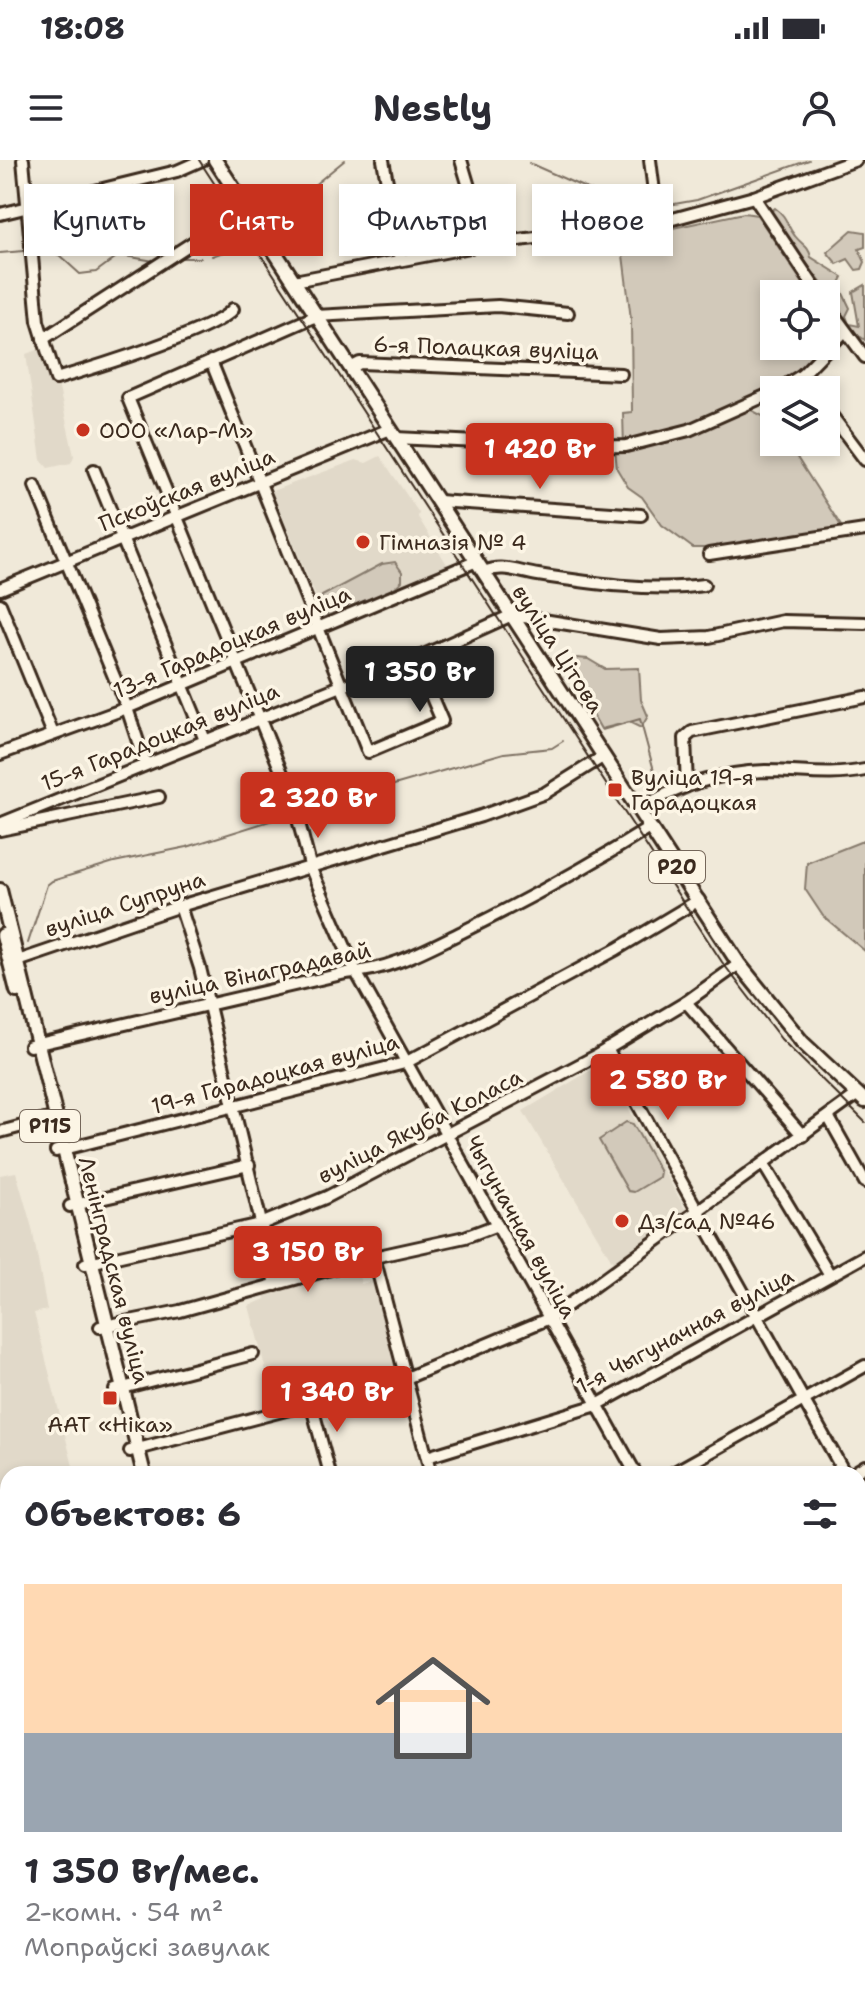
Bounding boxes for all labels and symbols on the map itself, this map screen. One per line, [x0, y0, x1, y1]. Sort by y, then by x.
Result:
street label: 6-я Полацкая вуліца [373, 330, 599, 366]
place label: ООО «Лар-М» [99, 416, 253, 445]
marker: ООО «Лар-М» [74, 421, 92, 439]
pin: 1 420 Br [457, 423, 623, 491]
street label: Пскоўская вуліца [95, 441, 279, 538]
place label: Гімназія № 4 [379, 528, 526, 557]
marker: Гімназія № 4 [354, 533, 372, 551]
street label: 13-я Гарадоцкая вуліца [109, 579, 355, 705]
street label: вуліца Цітова [506, 579, 611, 719]
pin: 1 350 Br [337, 646, 503, 714]
street label: 15-я Гарадоцкая вуліца [37, 676, 284, 798]
place label: Вуліца 19-я Гарадоцкая [631, 763, 757, 817]
pin: 2 320 Br [235, 772, 401, 840]
marker: Вуліца 19-я Гарадоцкая [606, 781, 624, 799]
road number: Р20 [649, 851, 705, 883]
street label: вуліца Супруна [41, 864, 209, 944]
street label: вуліца Вінаградавай [146, 935, 374, 1011]
street label: 19-я Гарадоцкая вуліца [148, 1027, 402, 1121]
pin: 2 580 Br [585, 1054, 751, 1122]
street label: вуліца Якуба Коласа [313, 1062, 527, 1190]
road number: Р115 [20, 1110, 80, 1142]
street label: Чыгуначная вуліца [459, 1130, 584, 1324]
street label: Ленінградская вуліца [72, 1153, 156, 1387]
place label: Дз/сад №46 [638, 1207, 776, 1236]
marker: Дз/сад №46 [613, 1212, 631, 1230]
pin: 3 150 Br [225, 1226, 391, 1294]
street label: 1-я Чыгуначная вуліца [571, 1261, 799, 1401]
pin: 1 340 Br [254, 1366, 420, 1434]
marker: ААТ «Ніка» [101, 1389, 119, 1407]
place label: ААТ «Ніка» [47, 1410, 173, 1439]

